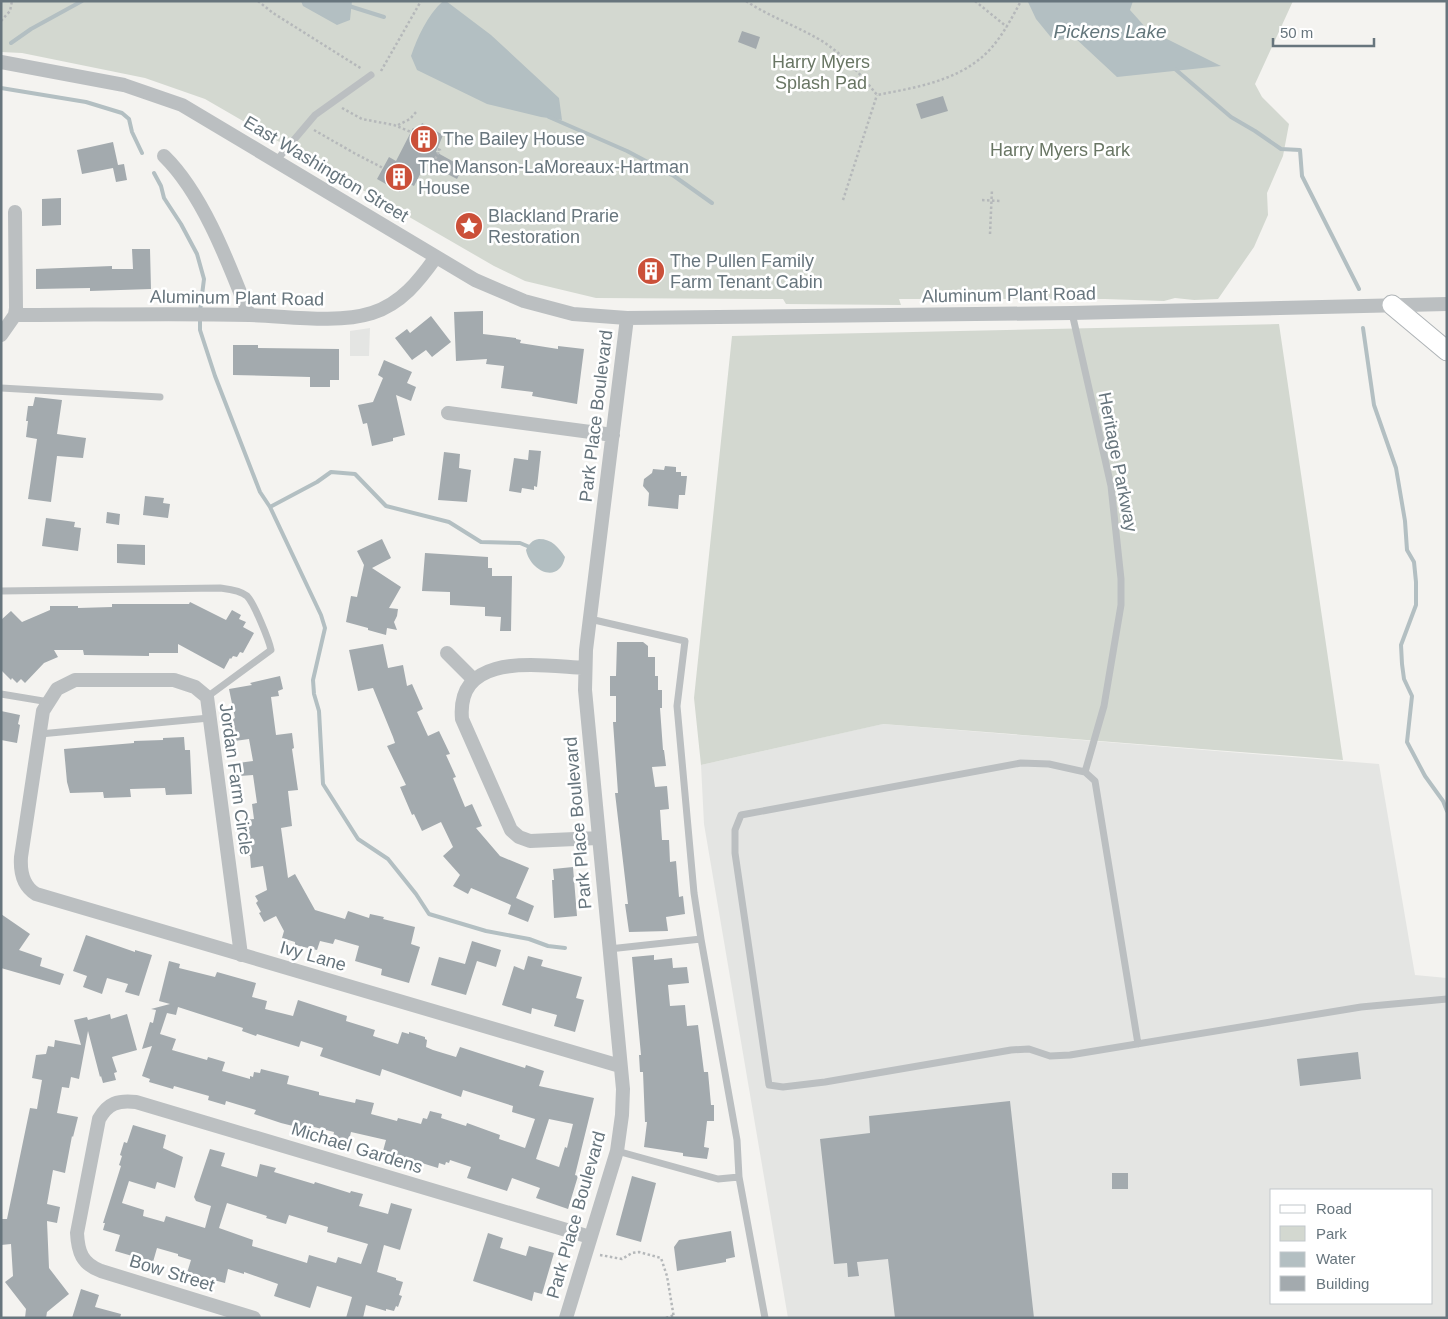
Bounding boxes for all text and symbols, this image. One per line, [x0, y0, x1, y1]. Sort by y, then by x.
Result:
scale bar [1273, 15, 1374, 47]
water label: Pickens Lake [1053, 21, 1167, 42]
text: 50 m [1280, 24, 1313, 41]
park label: Harry Myers Splash Pad [772, 52, 870, 93]
street label: East Washington Street [240, 112, 412, 226]
building icon: The Bailey House [409, 124, 439, 154]
place label: The Bailey House [443, 129, 585, 149]
park label: Harry Myers Park [990, 140, 1131, 160]
place label: The Manson-LaMoreaux-Hartman House [418, 157, 689, 198]
building icon: The Manson-LaMoreaux-Hartman House [384, 162, 414, 192]
place label: Blackland Prarie Restoration [488, 206, 619, 247]
place icon: Blackland Prarie Restoration [454, 211, 484, 241]
place label: The Pullen Family Farm Tenant Cabin [670, 251, 823, 292]
building icon: The Pullen Family Farm Tenant Cabin [636, 256, 666, 286]
street label: Aluminum Plant Road [922, 283, 1096, 307]
street label: Aluminum Plant Road [150, 286, 324, 310]
street label: Park Place Boulevard [576, 329, 616, 503]
street label: Heritage Parkway [1095, 390, 1141, 534]
street label: Jordan Farm Circle [215, 702, 257, 856]
street label: Park Place Boulevard [560, 736, 596, 910]
street label: Ivy Lane [278, 937, 348, 975]
street label: Michael Gardens [289, 1119, 425, 1177]
street label: Park Place Boulevard [543, 1129, 609, 1301]
legend [1270, 1189, 1433, 1304]
text: Road [1316, 1200, 1352, 1217]
text: Park [1316, 1225, 1347, 1242]
text: Water [1316, 1250, 1355, 1267]
street label: Bow Street [127, 1251, 217, 1295]
text: Building [1316, 1275, 1369, 1292]

